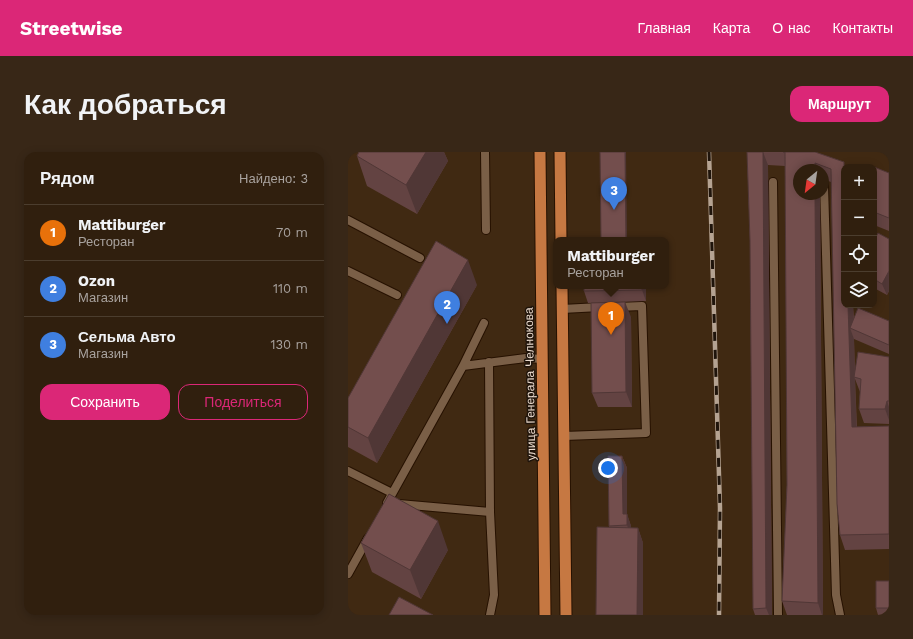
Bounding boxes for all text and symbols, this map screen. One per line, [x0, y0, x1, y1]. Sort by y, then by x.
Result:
text: Streetwise [20, 17, 123, 40]
text: Главная [638, 20, 691, 36]
text: Карта [713, 20, 750, 36]
text: О нас [772, 20, 811, 36]
text: Контакты [833, 20, 893, 36]
button: Маршрут [790, 86, 889, 122]
text: Как добраться [24, 88, 227, 121]
north arrow [793, 164, 829, 200]
map controls [841, 164, 877, 308]
button: + [841, 164, 877, 200]
text: Рядом [40, 168, 95, 188]
text: Найдено: 3 [239, 171, 308, 186]
pin: 3 [601, 177, 627, 210]
button: − [841, 200, 877, 236]
text: Mattiburger [78, 216, 165, 234]
text: 1 [50, 225, 56, 240]
text: 70 m [276, 225, 308, 240]
text: Ресторан [78, 234, 135, 249]
button: locate [841, 236, 877, 272]
popup [553, 237, 669, 289]
text: Mattiburger [567, 247, 655, 265]
text: Ресторан [567, 265, 624, 280]
text: Ozon [78, 272, 115, 290]
button: layers [841, 272, 877, 308]
text: 2 [49, 281, 57, 296]
text: 110 m [273, 281, 308, 296]
text: Магазин [78, 290, 128, 305]
pin: 2 [434, 291, 460, 324]
pin: 1 [598, 302, 624, 335]
street label: улица Генерала Челнокова [522, 307, 538, 461]
text: Сельма Авто [78, 328, 176, 346]
text: 3 [49, 337, 57, 352]
text: 130 m [270, 337, 308, 352]
text: Магазин [78, 346, 128, 361]
button: Сохранить [40, 384, 170, 420]
button: Поделиться [178, 384, 308, 420]
your location [598, 458, 618, 478]

